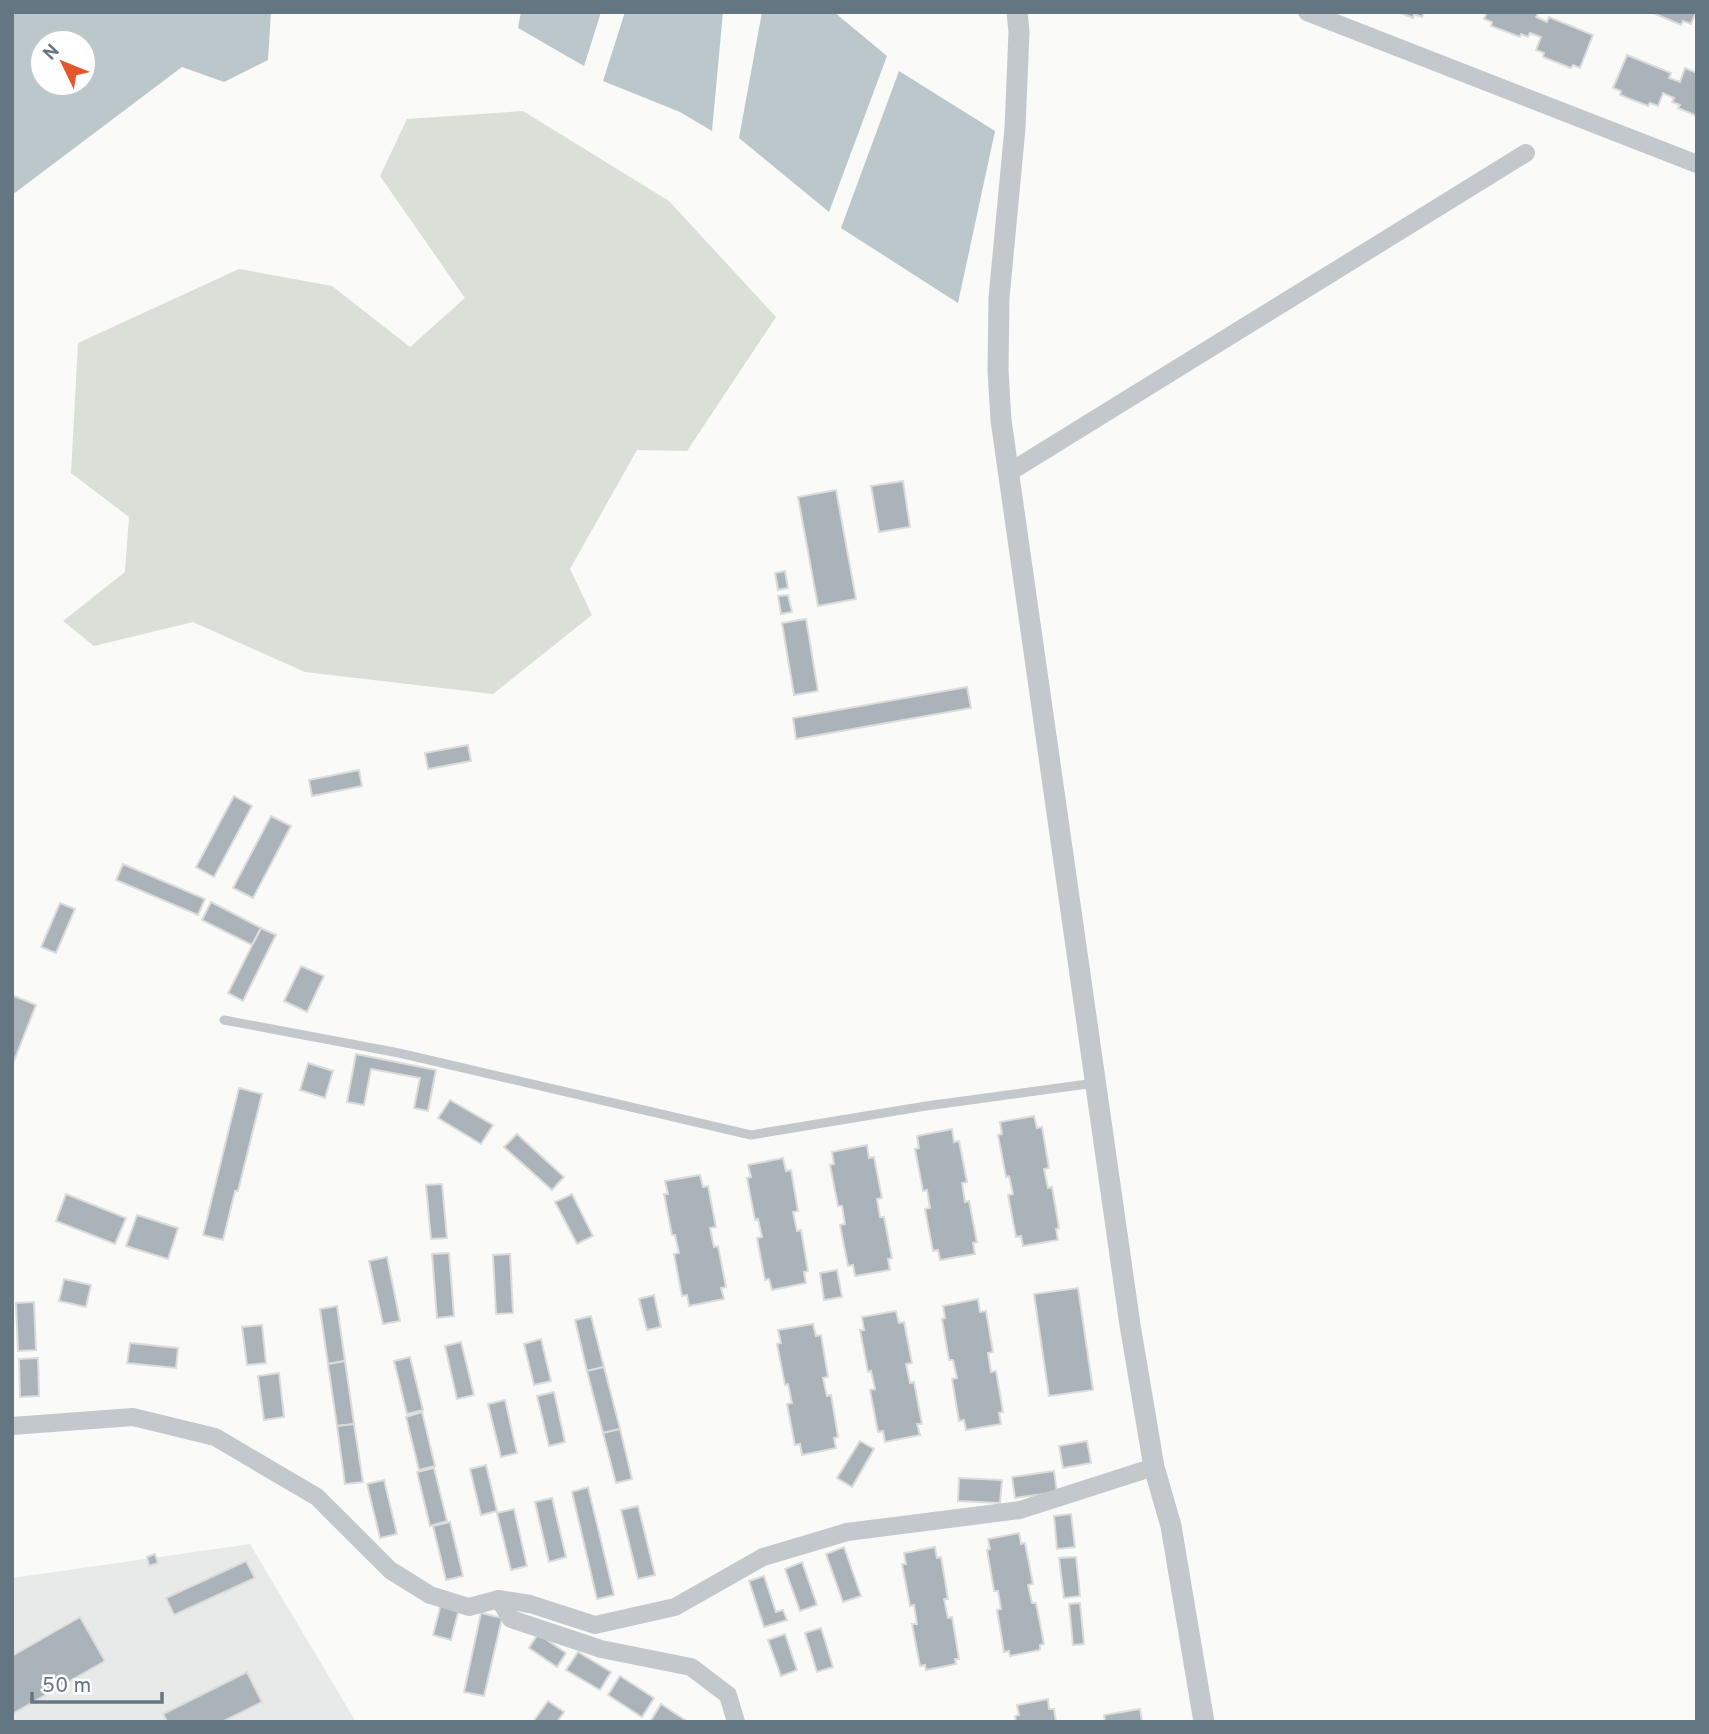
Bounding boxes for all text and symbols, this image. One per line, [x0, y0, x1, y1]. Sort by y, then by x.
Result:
north arrow [28, 28, 98, 98]
text: N [39, 40, 65, 66]
scale bar [32, 1660, 161, 1704]
text: 50 m [42, 1673, 91, 1700]

